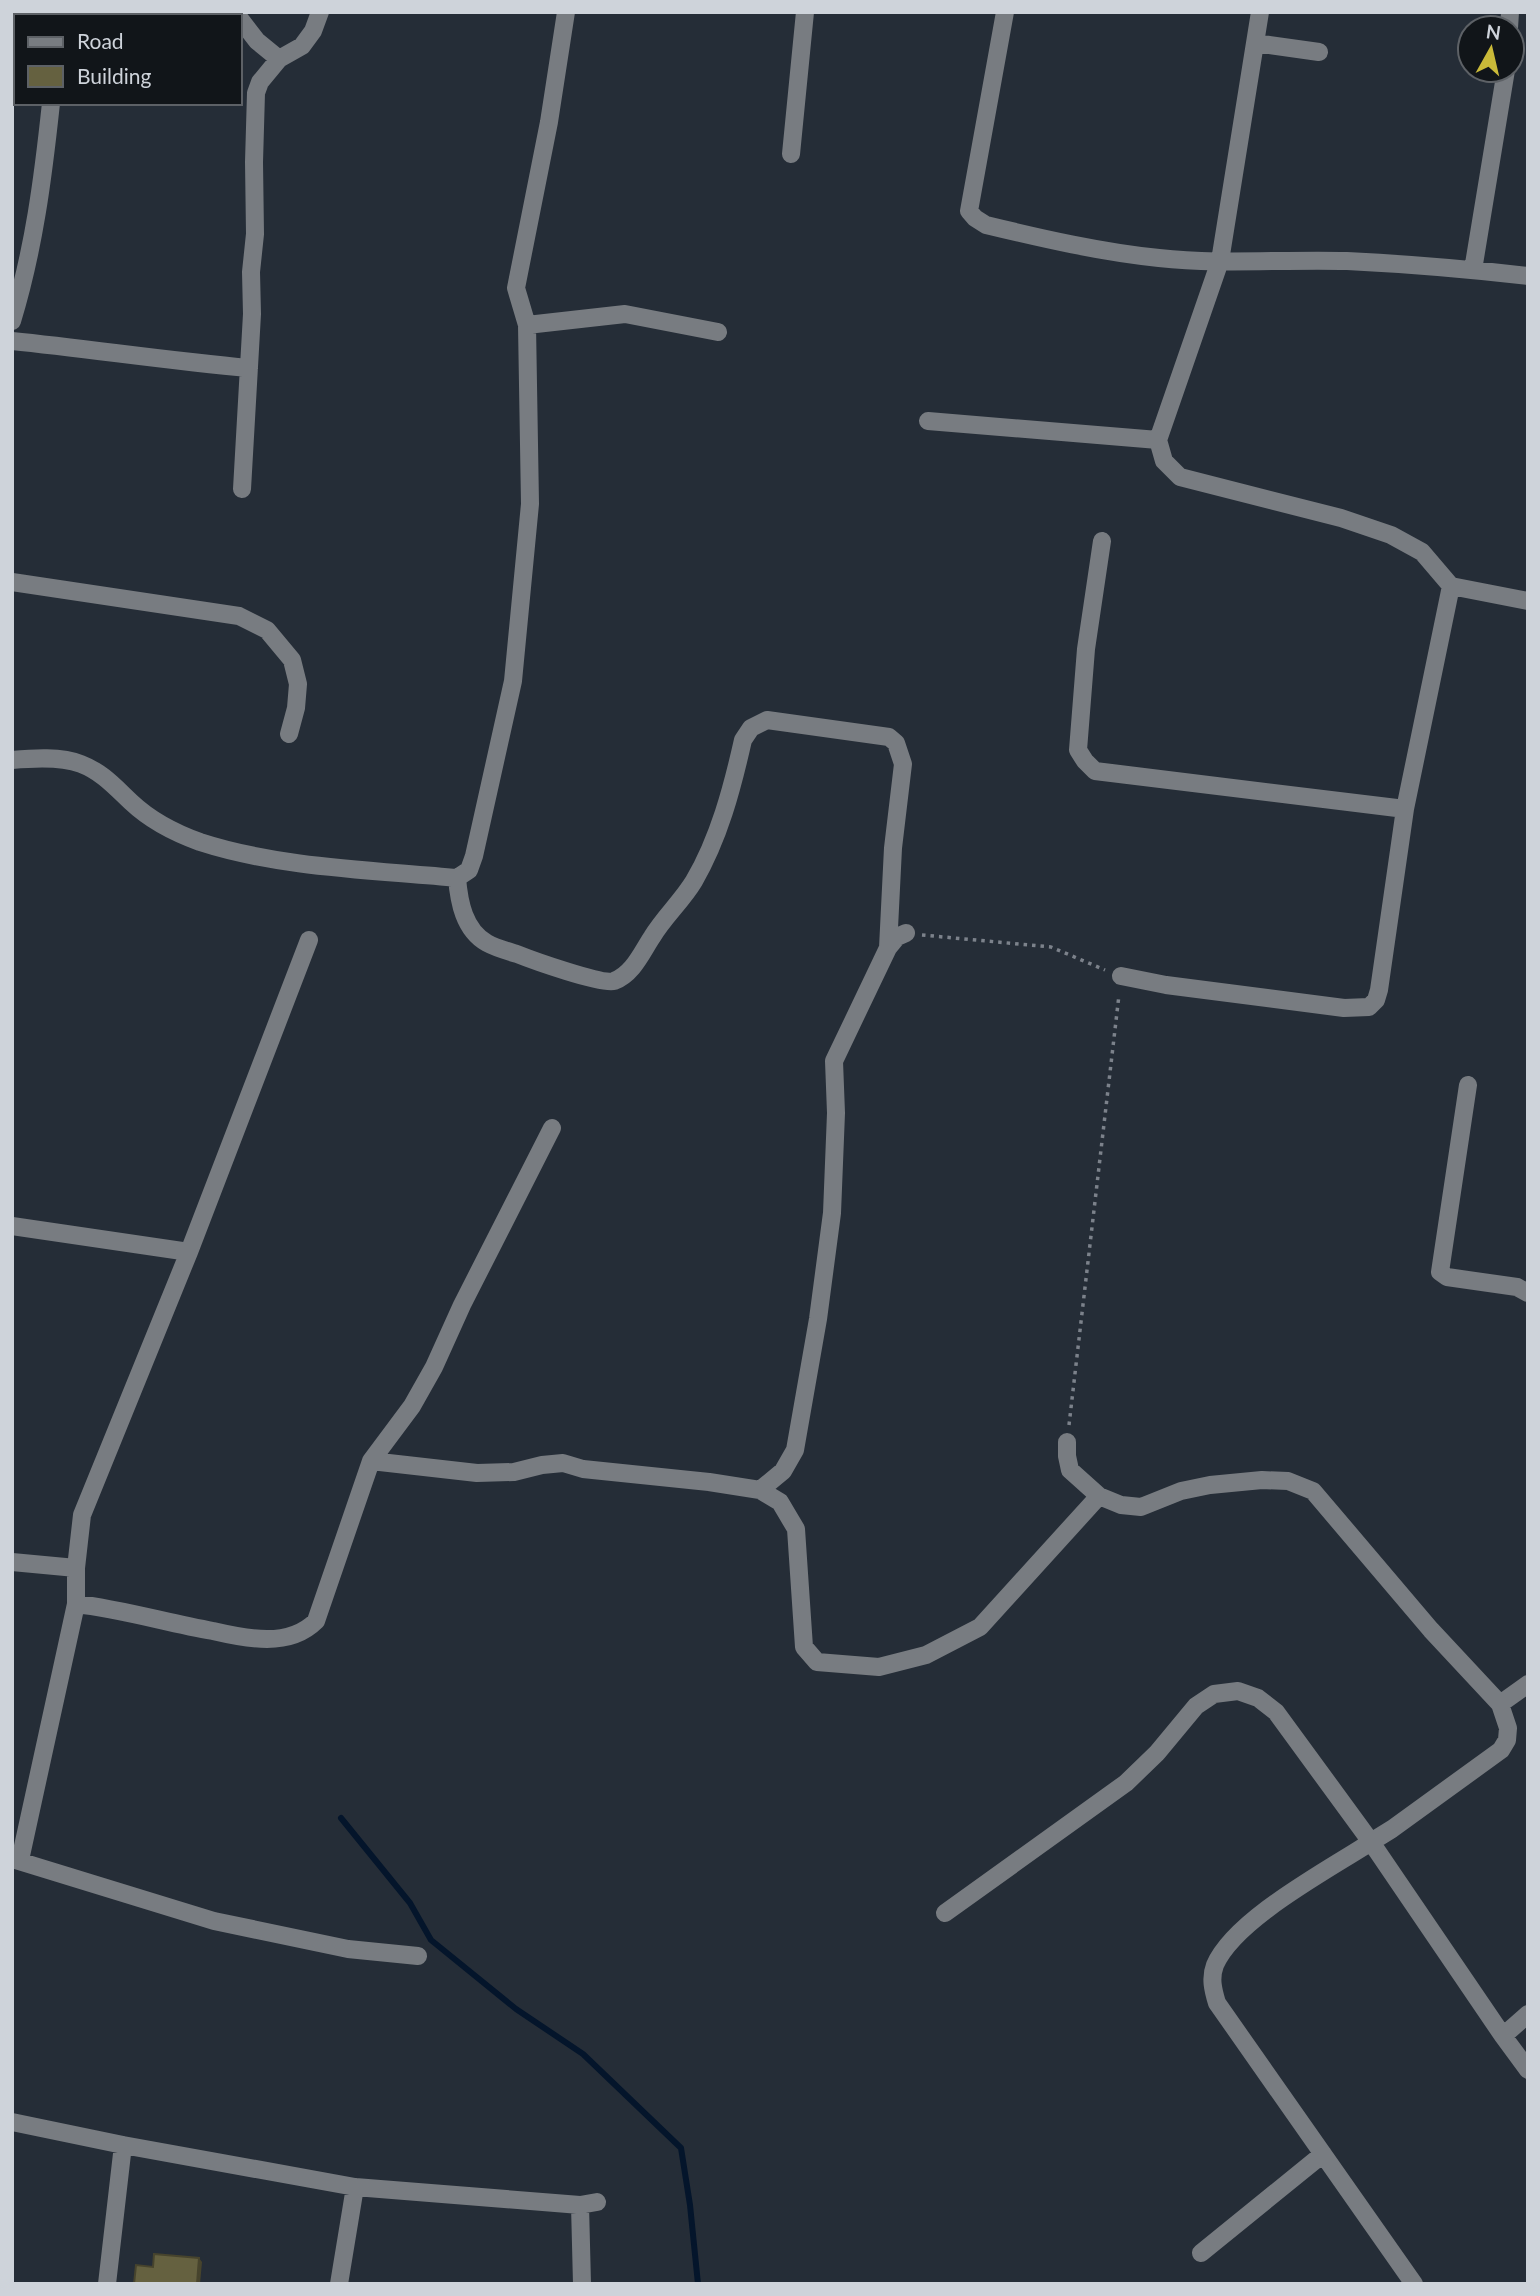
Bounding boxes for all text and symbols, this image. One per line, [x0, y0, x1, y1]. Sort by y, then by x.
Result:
legend [14, 14, 242, 105]
north arrow [1456, 14, 1526, 84]
text: N [1485, 19, 1502, 44]
text: Road [77, 28, 124, 53]
text: Building [77, 63, 152, 88]

